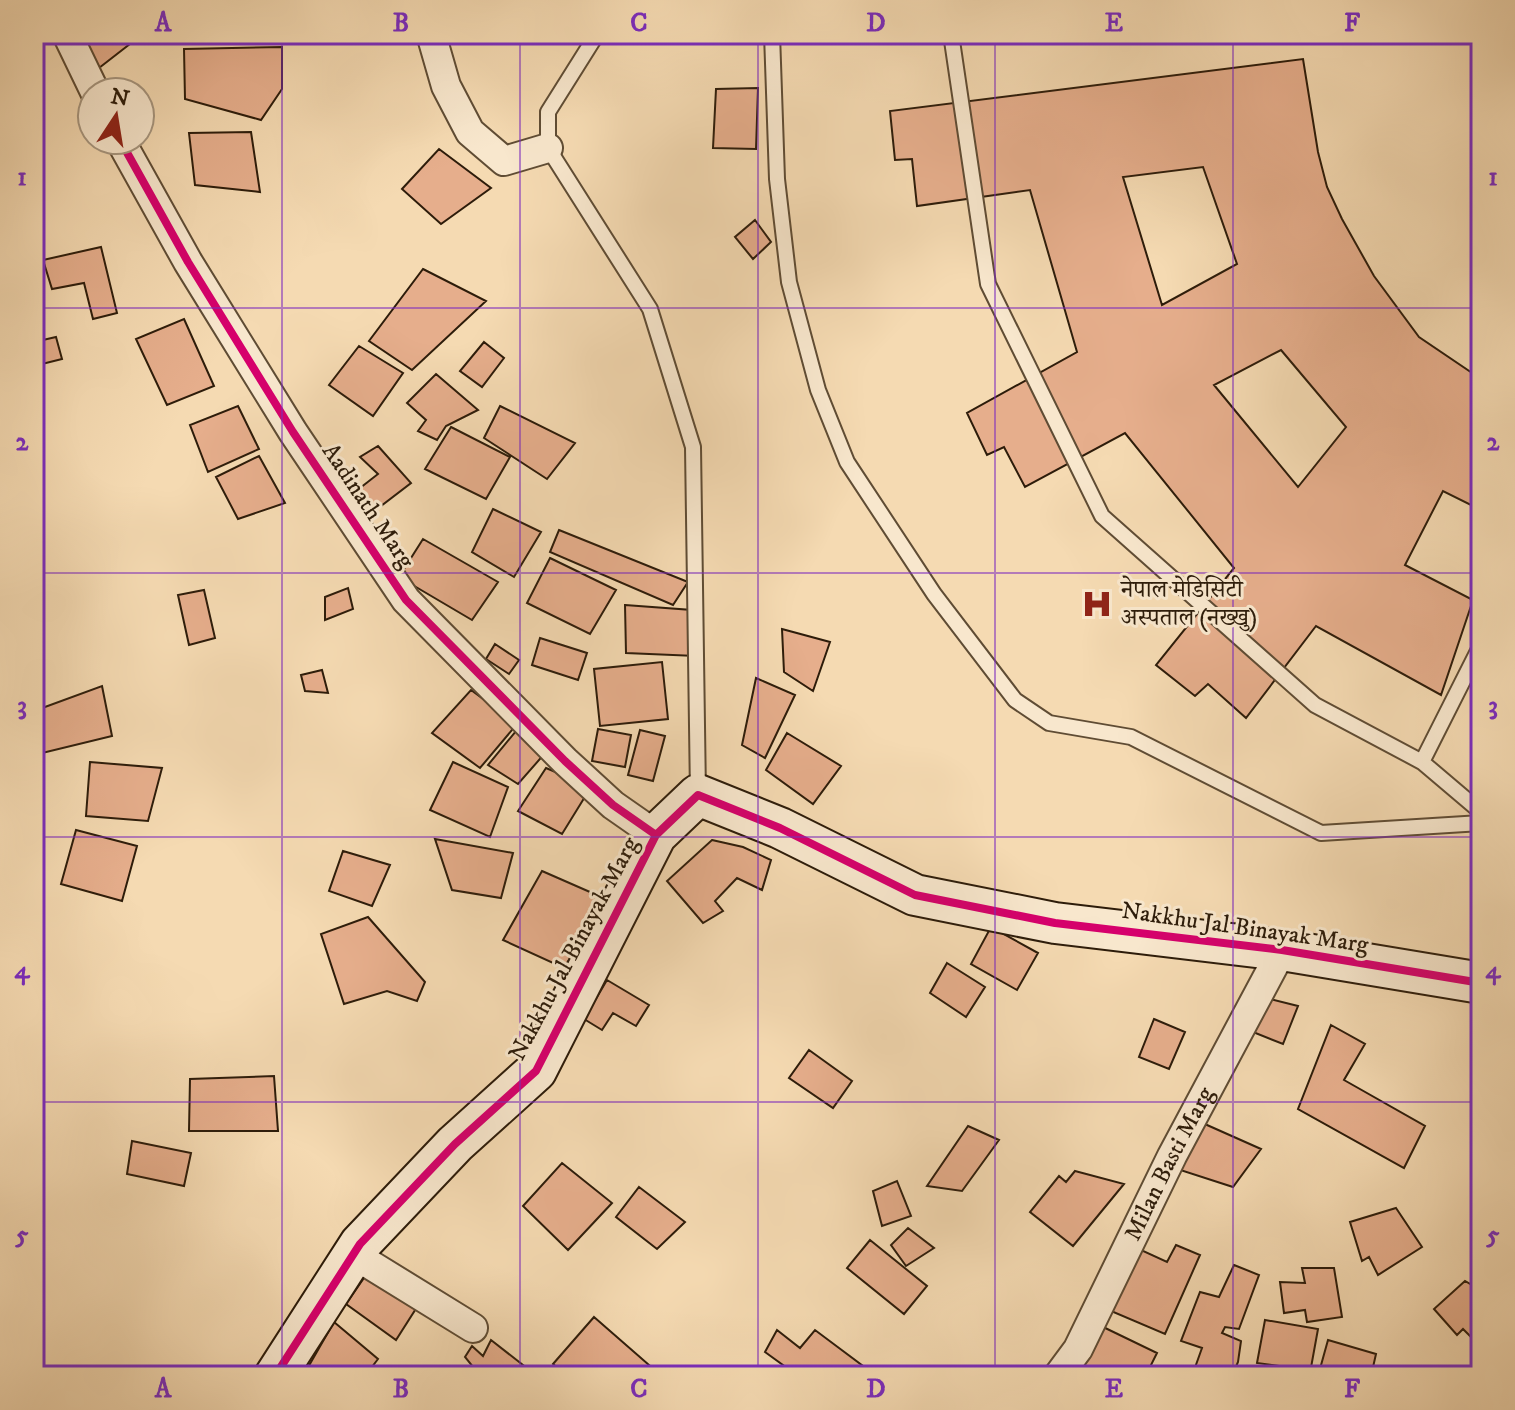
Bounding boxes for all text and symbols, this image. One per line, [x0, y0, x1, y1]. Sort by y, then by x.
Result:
text: A [154, 7, 173, 40]
text: B [393, 7, 409, 40]
text: C [630, 7, 648, 40]
text: D [866, 7, 886, 40]
text: E [1105, 7, 1123, 40]
text: F [1344, 7, 1361, 40]
north arrow [76, 76, 156, 156]
text: N [108, 83, 131, 113]
text: 1 [17, 161, 27, 194]
text: 1 [1488, 161, 1498, 194]
text: 2 [16, 426, 30, 459]
text: 2 [1487, 426, 1501, 459]
street label: Aadinath Marg [315, 438, 421, 575]
place label: नेपाल मेडिसिटी अस्पताल (नख्खु) [1120, 575, 1257, 633]
hospital icon: नेपाल मेडिसिटी अस्पताल (नख्खु) [1080, 587, 1114, 621]
text: 3 [17, 690, 27, 723]
text: 3 [1488, 690, 1498, 723]
street label: Nakkhu Jal Binayak Marg [502, 832, 646, 1066]
street label: Nakkhu Jal Binayak Marg [1120, 896, 1371, 960]
text: 4 [15, 954, 31, 987]
text: 4 [1486, 954, 1502, 987]
street label: Milan Basti Marg [1118, 1082, 1221, 1246]
text: 5 [15, 1219, 29, 1252]
text: 5 [1486, 1219, 1500, 1252]
text: A [154, 1373, 173, 1406]
text: B [393, 1373, 409, 1406]
text: C [630, 1373, 648, 1406]
text: D [866, 1373, 886, 1406]
text: E [1105, 1373, 1123, 1406]
text: F [1344, 1373, 1361, 1406]

